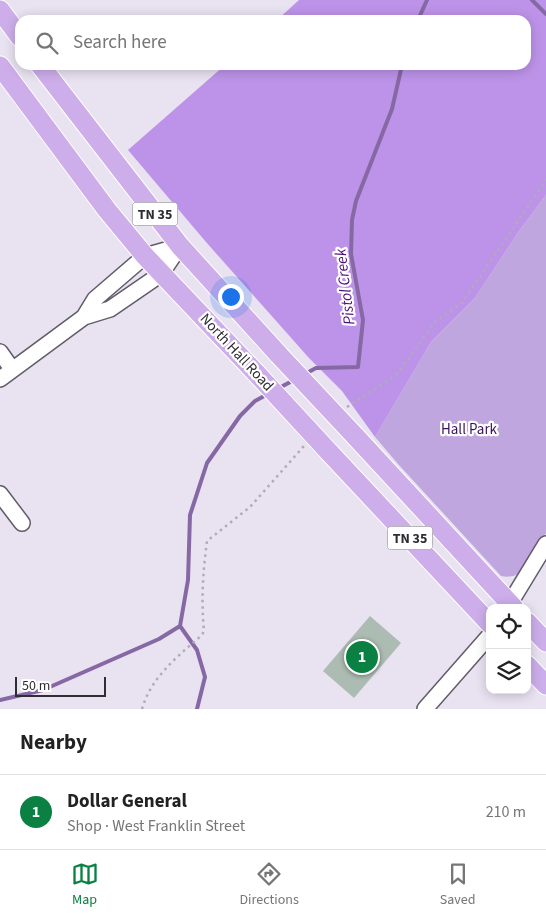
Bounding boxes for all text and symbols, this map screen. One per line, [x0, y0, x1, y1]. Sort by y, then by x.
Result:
search box [15, 15, 531, 70]
icon: search [33, 29, 61, 57]
text: Search here [73, 29, 167, 56]
road number: TN 35 [132, 202, 178, 225]
water label: Pistol Creek [329, 247, 361, 326]
your location [218, 284, 244, 310]
street label: North Hall Road [195, 309, 278, 396]
park label: Hall Park [441, 419, 498, 440]
road number: TN 35 [388, 526, 432, 550]
map controls [486, 604, 531, 694]
button: locate [486, 604, 531, 649]
pin: 1 [346, 638, 378, 676]
button: layers [486, 649, 531, 694]
scale bar [15, 674, 106, 697]
text: 50 m [22, 676, 50, 696]
text: Nearby [20, 727, 87, 757]
text: Dollar General [67, 788, 187, 815]
text: 1 [32, 801, 40, 823]
text: 210 m [486, 801, 526, 823]
text: Shop · West Franklin Street [67, 815, 245, 837]
tab: Map [71, 860, 99, 910]
tab: Directions [240, 860, 299, 910]
tab: Saved [440, 860, 475, 910]

